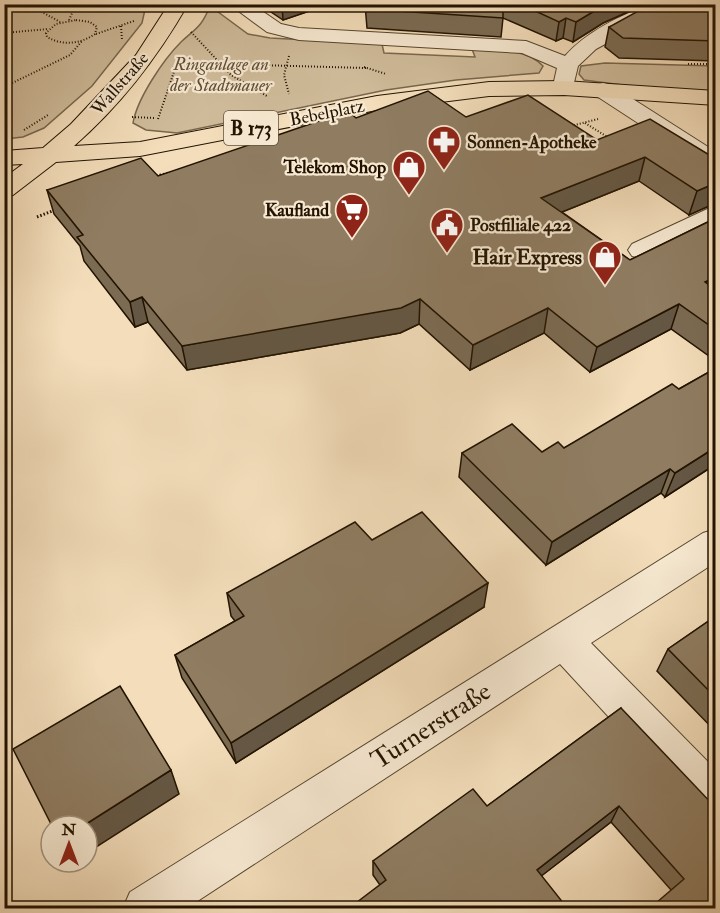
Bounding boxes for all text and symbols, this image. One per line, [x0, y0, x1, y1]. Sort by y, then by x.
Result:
street label: Wallstraße [85, 47, 154, 121]
park label: Ringanlage an der Stadtmauer [169, 53, 273, 97]
street label: Bebelplatz [288, 94, 367, 132]
road number: B 173 [224, 111, 278, 145]
pharmacy icon: Sonnen-Apotheke [426, 124, 462, 171]
place label: Sonnen-Apotheke [467, 131, 597, 154]
shop icon: Telekom Shop [391, 149, 427, 196]
place label: Telekom Shop [282, 156, 386, 179]
supermarket icon: Kaufland [334, 192, 370, 239]
place label: Kaufland [265, 199, 329, 222]
public building icon: Postfiliale 422 [429, 207, 465, 254]
place label: Postfiliale 422 [470, 214, 571, 237]
shop icon: Hair Express [587, 239, 623, 286]
place label: Hair Express [472, 244, 582, 271]
street label: Turnerstraße [365, 675, 497, 777]
north arrow [39, 814, 99, 874]
text: N [61, 820, 77, 840]

